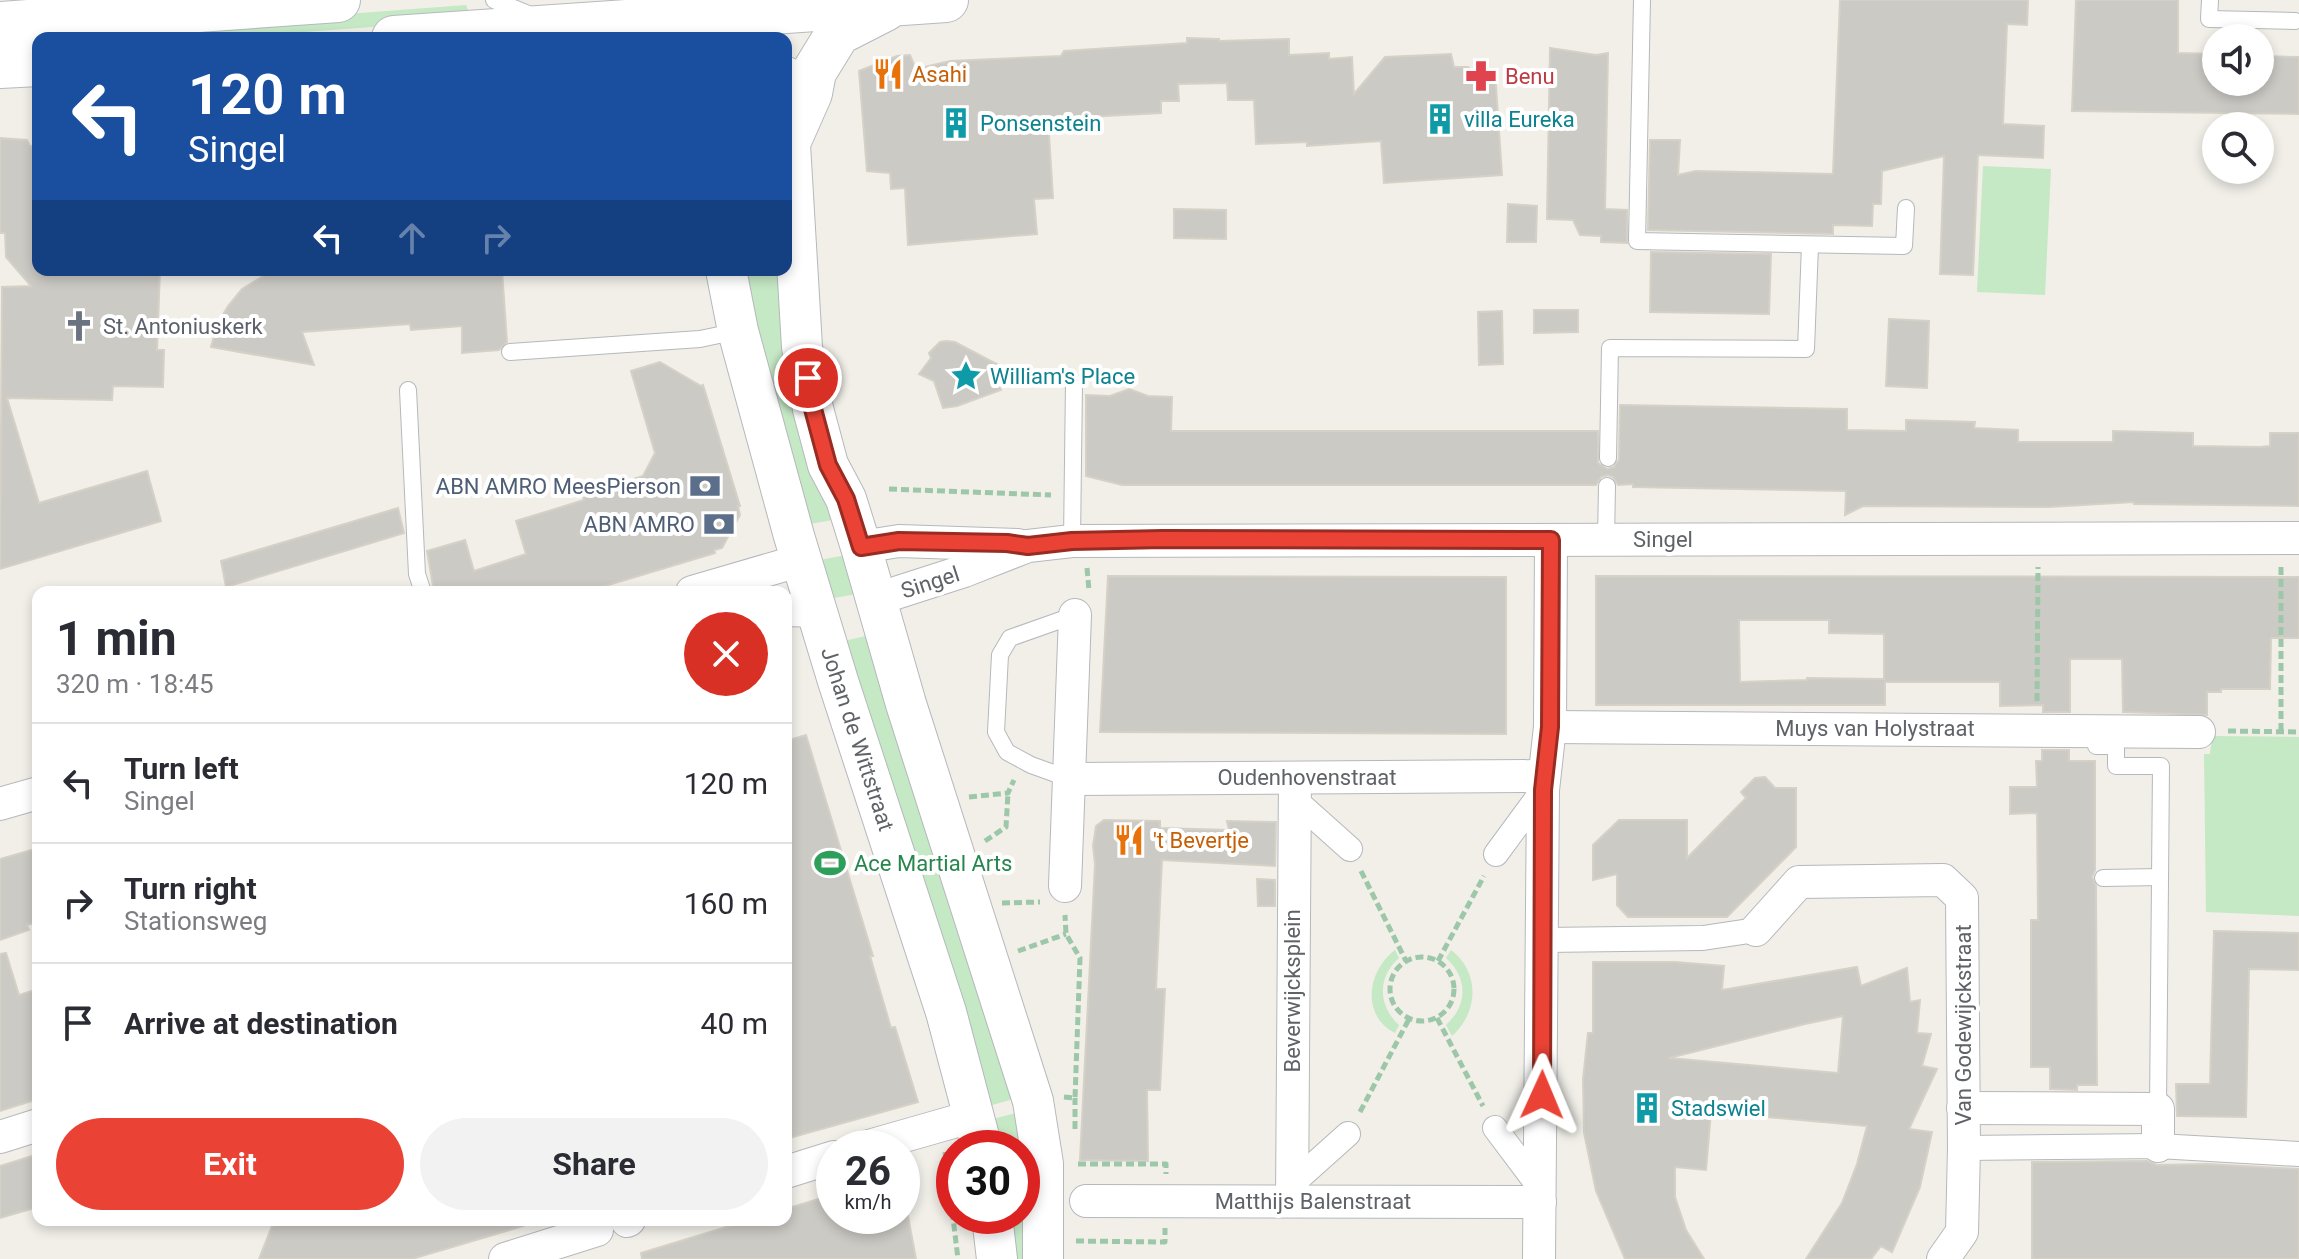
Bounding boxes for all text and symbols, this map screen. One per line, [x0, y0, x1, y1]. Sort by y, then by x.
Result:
map controls [2202, 24, 2274, 184]
button: sound [2202, 24, 2274, 96]
restaurant icon: Asahi [871, 57, 905, 91]
pharmacy icon: Benu [1464, 59, 1498, 93]
text: 120 m [188, 62, 347, 128]
place label: Asahi [912, 62, 967, 87]
icon: left [56, 64, 160, 168]
place label: Benu [1505, 64, 1555, 89]
building icon: villa Eureka [1423, 102, 1457, 136]
building icon: Ponsenstein [939, 106, 973, 140]
place label: villa Eureka [1464, 107, 1575, 132]
place label: Ponsenstein [980, 111, 1101, 136]
button: search [2202, 112, 2274, 184]
text: Singel [188, 129, 286, 171]
icon: left [306, 216, 350, 260]
icon: ahead [390, 216, 434, 260]
icon: right [474, 216, 518, 260]
church icon: St. Antoniuskerk [62, 309, 96, 343]
place label: St. Antoniuskerk [103, 314, 264, 339]
pin [774, 344, 842, 412]
icon: arrive [786, 356, 830, 400]
place icon: William's Place [949, 359, 983, 393]
place label: William's Place [990, 364, 1135, 389]
bank icon: ABN AMRO MeesPierson [688, 469, 722, 503]
place label: ABN AMRO MeesPierson [436, 474, 681, 499]
bank icon: ABN AMRO [702, 507, 736, 541]
place label: ABN AMRO [584, 512, 695, 537]
street label: Singel [1633, 527, 1693, 552]
street label: Singel [898, 561, 963, 604]
text: 1 min [56, 610, 177, 667]
button: close [684, 612, 768, 696]
street label: Johan de Wittstraat [816, 644, 899, 834]
text: 320 m · 18:45 [56, 669, 214, 699]
street label: Muys van Holystraat [1775, 716, 1975, 741]
text: Turn left [124, 751, 239, 786]
icon: left [56, 761, 100, 805]
street label: Oudenhovenstraat [1217, 765, 1397, 790]
text: 120 m [684, 766, 768, 801]
text: Singel [124, 786, 195, 816]
restaurant icon: 't Bevertje [1112, 823, 1146, 857]
place label: 't Bevertje [1153, 828, 1249, 853]
sports icon: Ace Martial Arts [813, 846, 847, 880]
place label: Ace Martial Arts [854, 851, 1012, 876]
text: Turn right [124, 871, 257, 906]
icon: right [56, 881, 100, 925]
text: 160 m [684, 886, 768, 921]
text: Stationsweg [124, 906, 267, 936]
street label: Beverwijcksplein [1280, 909, 1305, 1073]
street label: Van Godewijckstraat [1951, 924, 1976, 1126]
icon: arrive [56, 1001, 100, 1045]
text: Arrive at destination [124, 1006, 398, 1041]
text: 40 m [701, 1006, 768, 1041]
position arrow [1500, 1053, 1584, 1137]
building icon: Stadswiel [1630, 1091, 1664, 1125]
place label: Stadswiel [1671, 1096, 1766, 1121]
button: Exit [56, 1118, 404, 1210]
button: Share [420, 1118, 768, 1210]
speed limit sign: 30 [936, 1130, 1040, 1234]
text: 26 [845, 1148, 891, 1195]
street label: Matthijs Balenstraat [1215, 1189, 1411, 1214]
text: km/h [845, 1190, 891, 1214]

